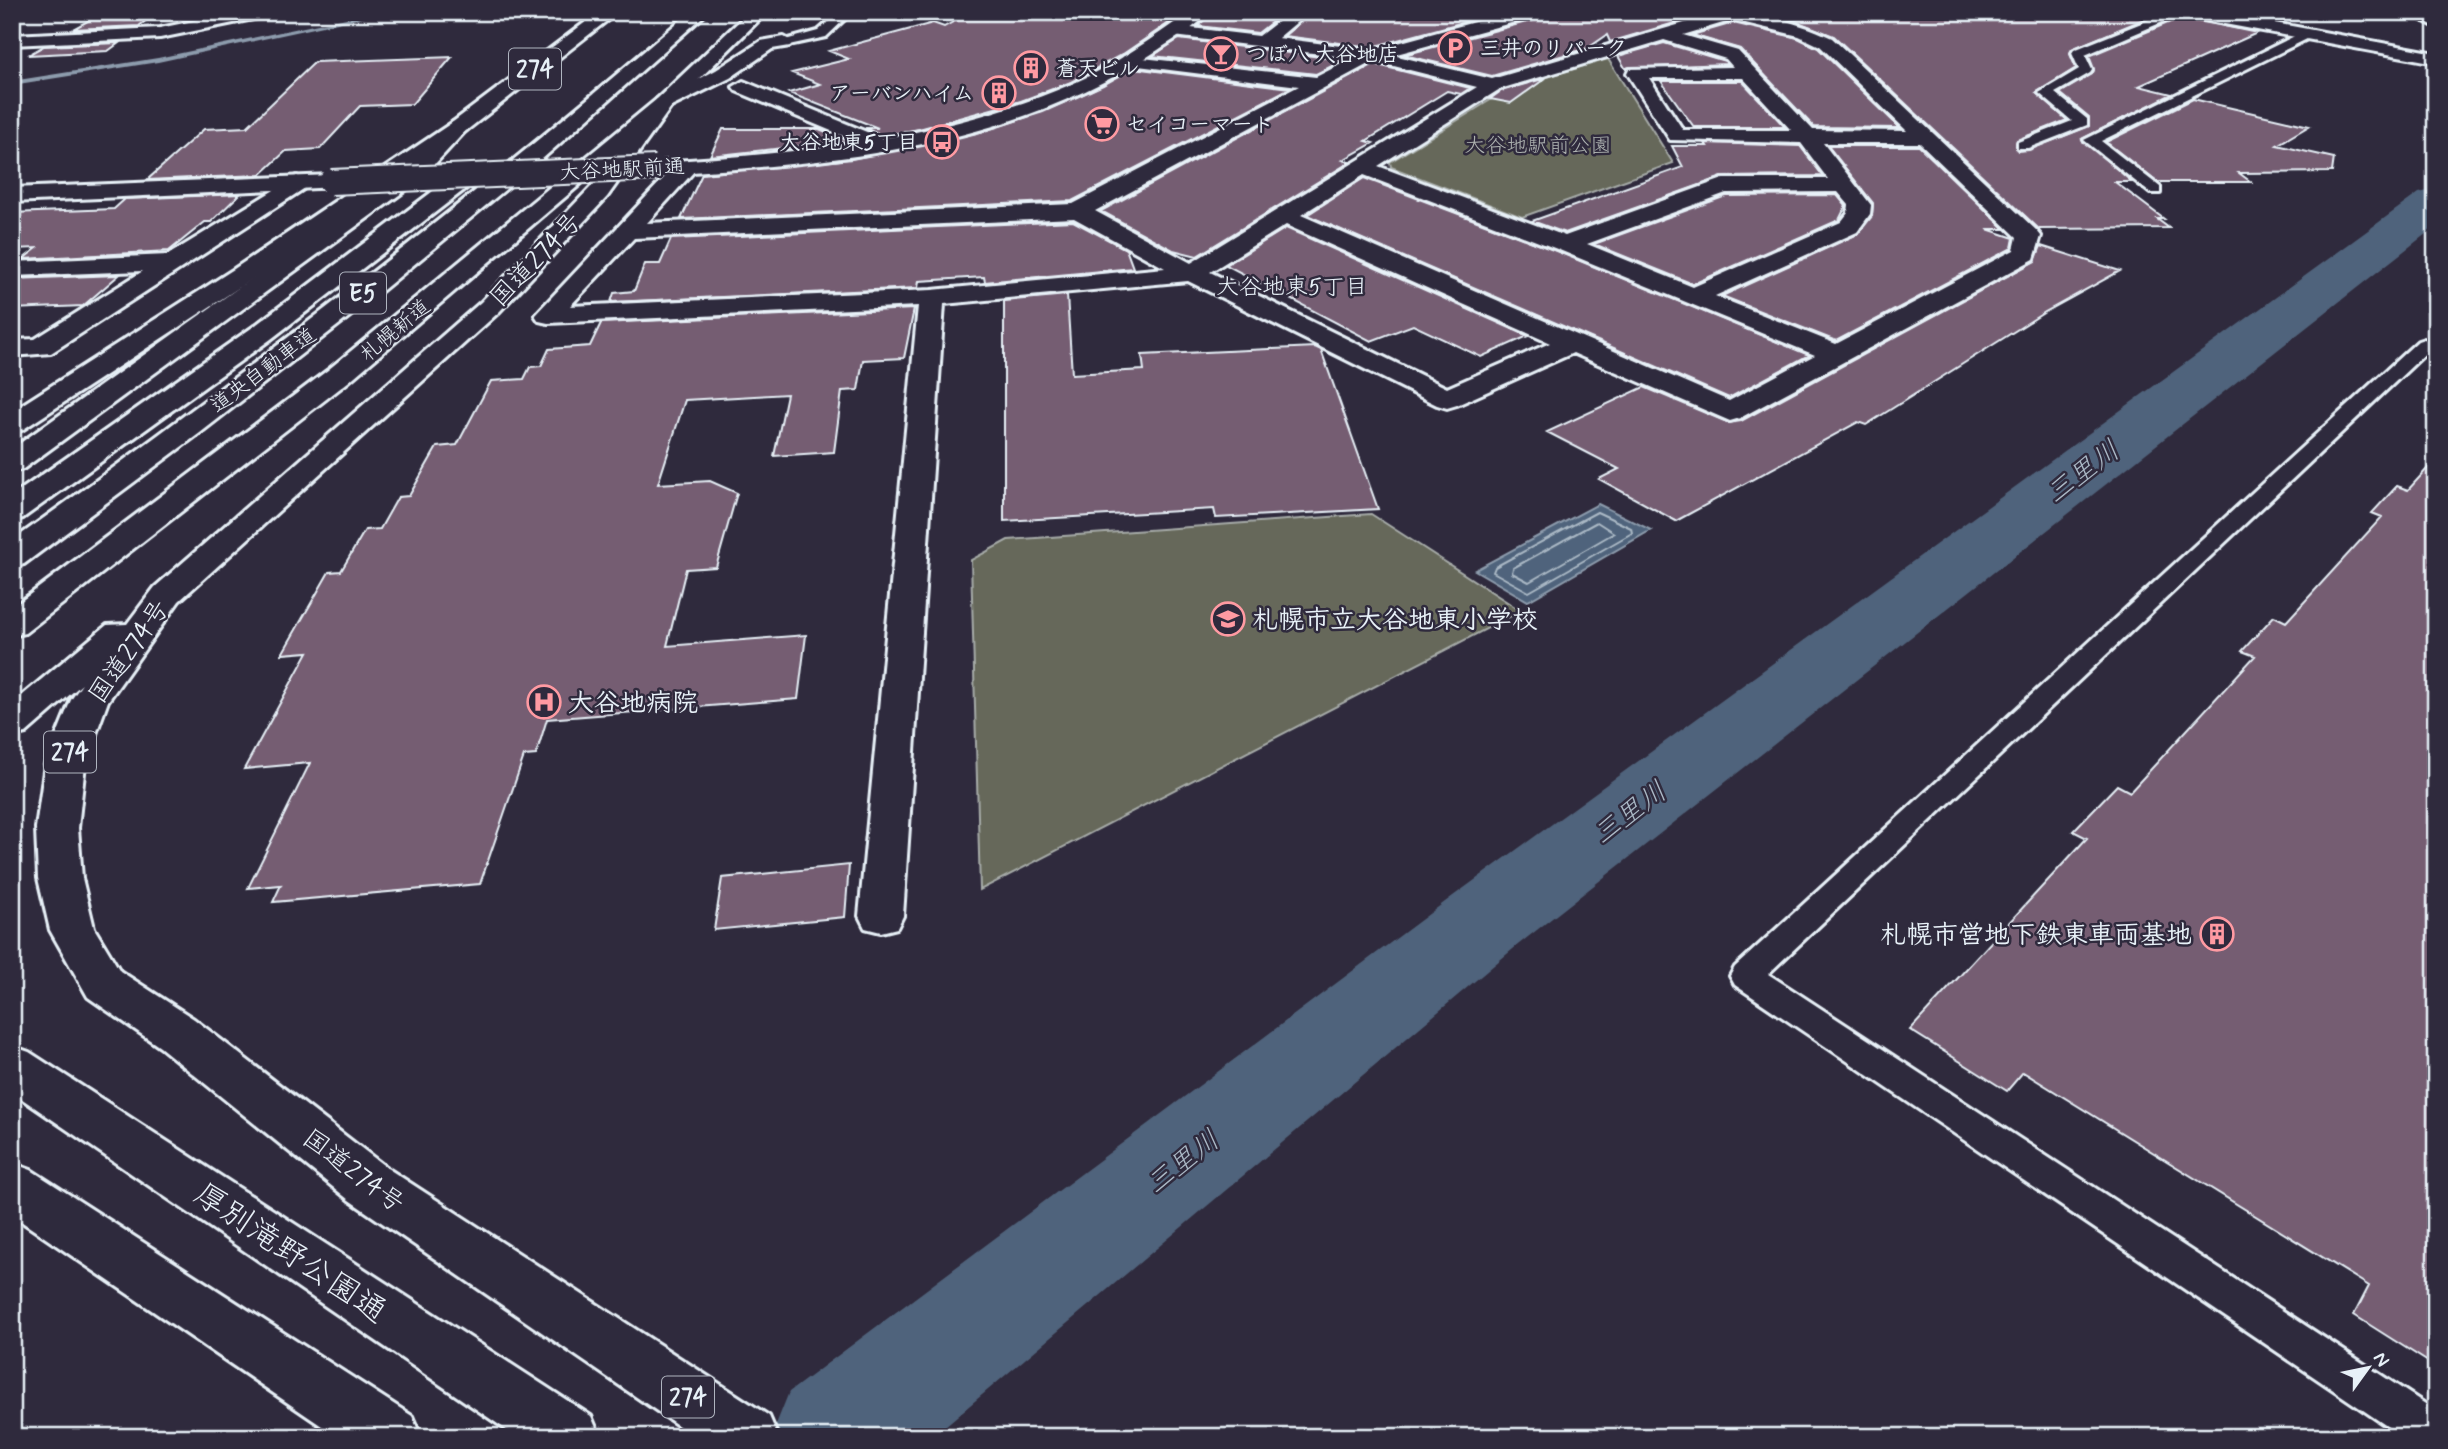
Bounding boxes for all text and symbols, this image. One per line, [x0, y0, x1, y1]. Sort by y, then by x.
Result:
parking icon: 三井のリパーク [1436, 29, 1474, 67]
bar icon: つぼ八 大谷地店 [1202, 35, 1240, 73]
place label: 三井のリパーク [1480, 35, 1627, 63]
place label: つぼ八 大谷地店 [1246, 41, 1399, 69]
road number: 274 [509, 48, 561, 90]
building icon: 蒼天ビル [1012, 49, 1050, 87]
place label: 蒼天ビル [1056, 55, 1140, 83]
building icon: アーバンハイム [980, 74, 1018, 112]
place label: アーバンハイム [830, 80, 974, 108]
supermarket icon: セイコーマート [1083, 105, 1121, 143]
place label: セイコーマート [1126, 111, 1274, 139]
bus stop icon: 大谷地東5丁目 [923, 123, 961, 161]
place label: 大谷地東5丁目 [779, 129, 918, 157]
park label: 大谷地駅前公園 [1465, 132, 1612, 160]
street label: 大谷地駅前通 [558, 153, 686, 187]
street label: 国道274号 [483, 206, 590, 315]
road number: E5 [340, 272, 386, 314]
district label: 大谷地東5丁目 [1216, 273, 1368, 303]
street label: 札幌新道 [354, 293, 437, 368]
street label: 道央自動車道 [205, 322, 322, 420]
water label: 三里川 [2039, 433, 2128, 513]
street label: 国道274号 [82, 594, 178, 711]
school or university icon: 札幌市立大谷地東小学校 [1209, 600, 1247, 638]
place label: 札幌市立大谷地東小学校 [1252, 604, 1538, 638]
hospital icon: 大谷地病院 [525, 683, 563, 721]
place label: 大谷地病院 [568, 687, 698, 721]
road number: 274 [44, 732, 96, 772]
water label: 三里川 [1586, 774, 1675, 854]
building icon: 札幌市営地下鉄東車両基地 [2198, 915, 2236, 953]
place label: 札幌市営地下鉄東車両基地 [1880, 919, 2192, 953]
street label: 国道274号 [295, 1122, 411, 1221]
water label: 三里川 [1139, 1123, 1228, 1203]
street label: 厚別滝野公園通 [185, 1174, 394, 1334]
north arrow [2332, 1334, 2402, 1404]
text: N [2367, 1347, 2395, 1372]
road number: 274 [662, 1377, 714, 1418]

